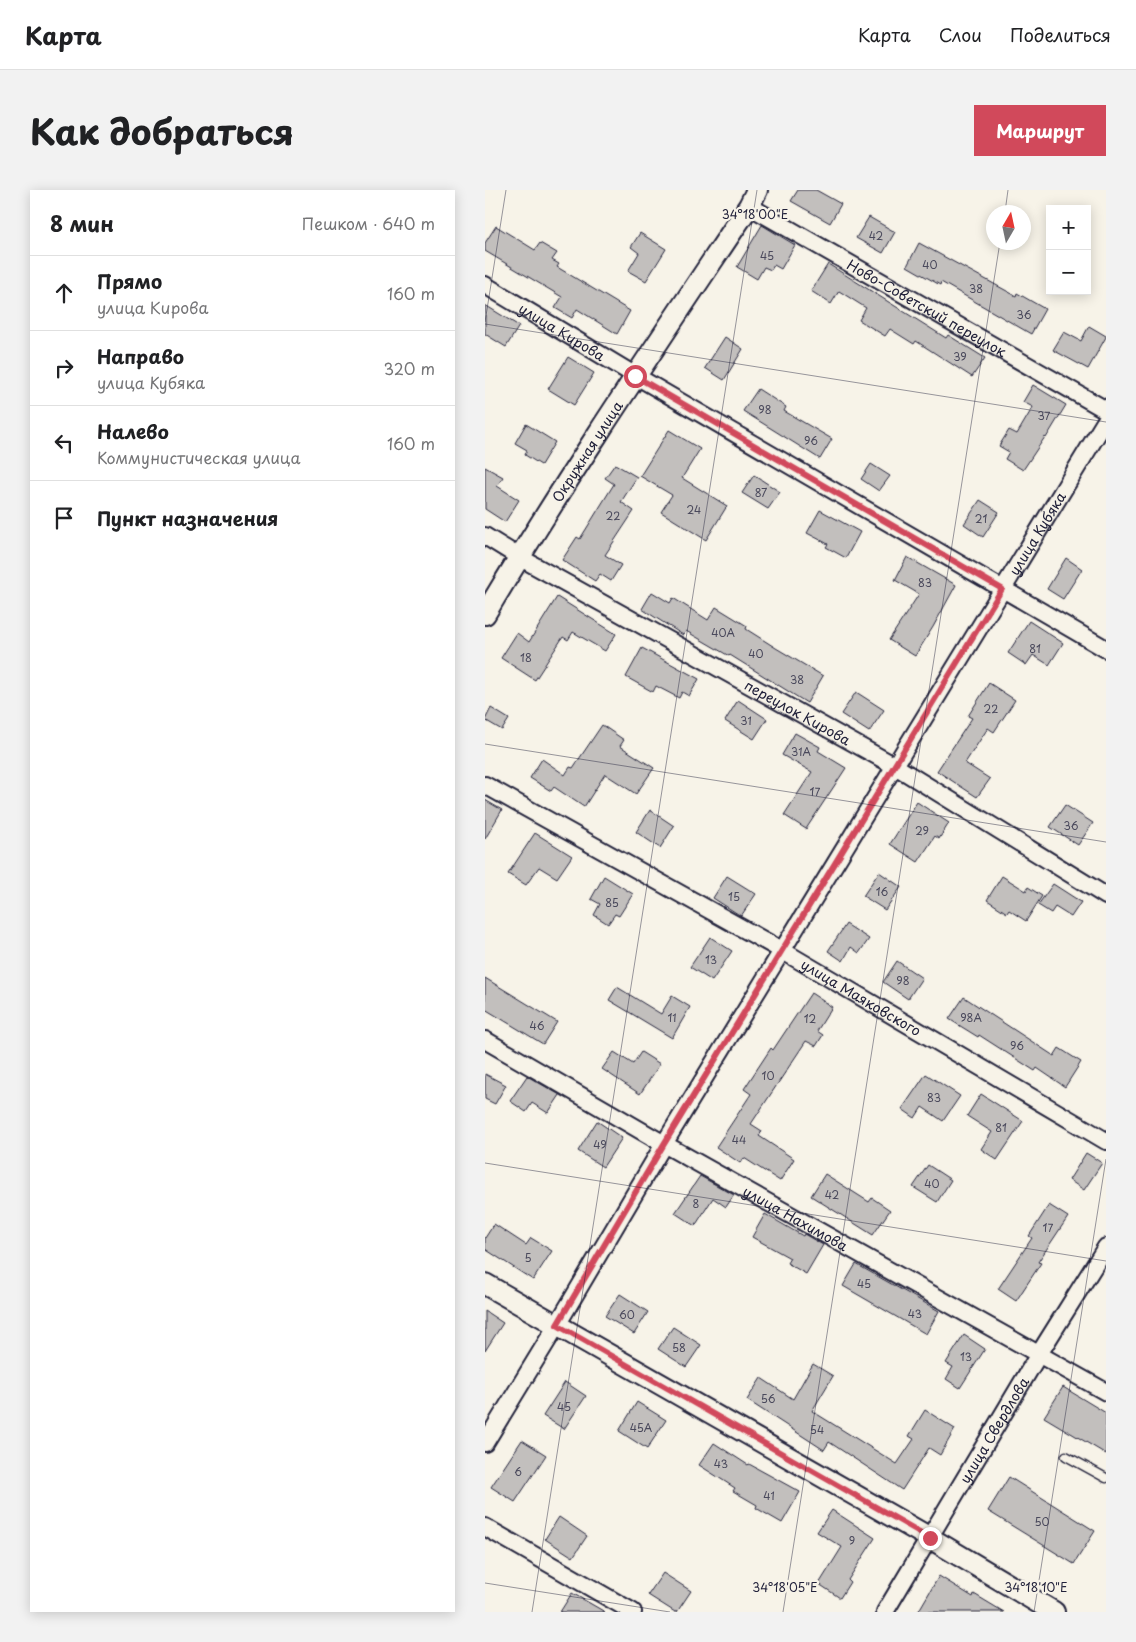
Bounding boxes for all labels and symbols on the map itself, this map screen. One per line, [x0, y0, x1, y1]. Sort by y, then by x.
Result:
text: 34°18'00"E [722, 205, 788, 223]
north arrow [986, 205, 1031, 250]
house number: 42 [869, 227, 884, 244]
house number: 45 [760, 247, 774, 264]
street label: Ново-Советский переулок [843, 254, 1011, 362]
house number: 40 [922, 256, 938, 273]
house number: 38 [969, 280, 983, 297]
street label: улица Кирова [515, 297, 610, 366]
house number: 36 [1017, 306, 1032, 323]
house number: 39 [953, 348, 967, 365]
route start [624, 365, 647, 388]
street label: Окружная улица [546, 396, 627, 506]
house number: 98 [758, 401, 772, 418]
house number: 37 [1038, 407, 1051, 424]
house number: 96 [804, 432, 818, 449]
house number: 87 [755, 484, 767, 501]
street label: улица Кубяка [1003, 487, 1071, 579]
house number: 24 [687, 501, 701, 518]
house number: 22 [606, 507, 620, 524]
house number: 21 [975, 510, 987, 527]
house number: 83 [918, 574, 932, 591]
house number: 40А [711, 624, 735, 641]
house number: 81 [1029, 640, 1041, 657]
house number: 40 [748, 645, 764, 662]
house number: 18 [520, 649, 532, 666]
house number: 38 [790, 671, 804, 688]
street label: переулок Кирова [741, 674, 855, 750]
house number: 22 [984, 700, 998, 717]
house number: 31 [740, 712, 752, 729]
house number: 31А [791, 743, 812, 760]
house number: 17 [810, 783, 821, 800]
house number: 36 [1064, 817, 1079, 834]
house number: 29 [915, 822, 929, 839]
house number: 16 [876, 883, 889, 900]
house number: 15 [728, 888, 740, 905]
house number: 85 [605, 894, 619, 911]
house number: 13 [705, 951, 717, 968]
street label: улица Маяковского [797, 953, 926, 1041]
house number: 98 [896, 972, 910, 989]
house number: 11 [667, 1009, 677, 1026]
house number: 98А [960, 1009, 982, 1026]
house number: 12 [804, 1010, 817, 1027]
house number: 46 [530, 1017, 545, 1034]
house number: 96 [1010, 1037, 1024, 1054]
house number: 10 [762, 1067, 774, 1084]
house number: 83 [927, 1089, 941, 1106]
house number: 81 [995, 1119, 1007, 1136]
house number: 44 [732, 1131, 746, 1148]
house number: 49 [593, 1136, 607, 1153]
house number: 40 [924, 1175, 940, 1192]
street label: улица Нахимова [739, 1180, 852, 1256]
house number: 42 [825, 1186, 840, 1203]
house number: 8 [693, 1195, 700, 1212]
house number: 17 [1043, 1219, 1054, 1236]
house number: 5 [524, 1249, 532, 1266]
house number: 45 [857, 1275, 871, 1292]
house number: 43 [908, 1305, 922, 1322]
house number: 60 [619, 1306, 635, 1323]
house number: 58 [672, 1339, 686, 1356]
house number: 13 [960, 1348, 972, 1365]
street label: улица Свердлова [954, 1373, 1034, 1487]
house number: 56 [761, 1390, 776, 1407]
house number: 45 [557, 1398, 571, 1415]
house number: 45А [630, 1419, 653, 1436]
house number: 54 [810, 1421, 824, 1438]
house number: 43 [714, 1455, 728, 1472]
house number: 6 [514, 1463, 522, 1480]
house number: 41 [763, 1487, 775, 1504]
house number: 50 [1034, 1513, 1050, 1530]
route end [919, 1527, 942, 1550]
house number: 9 [849, 1532, 855, 1549]
text: 34°18'05"E [752, 1578, 818, 1596]
text: 34°18'10"E [1004, 1578, 1068, 1596]

